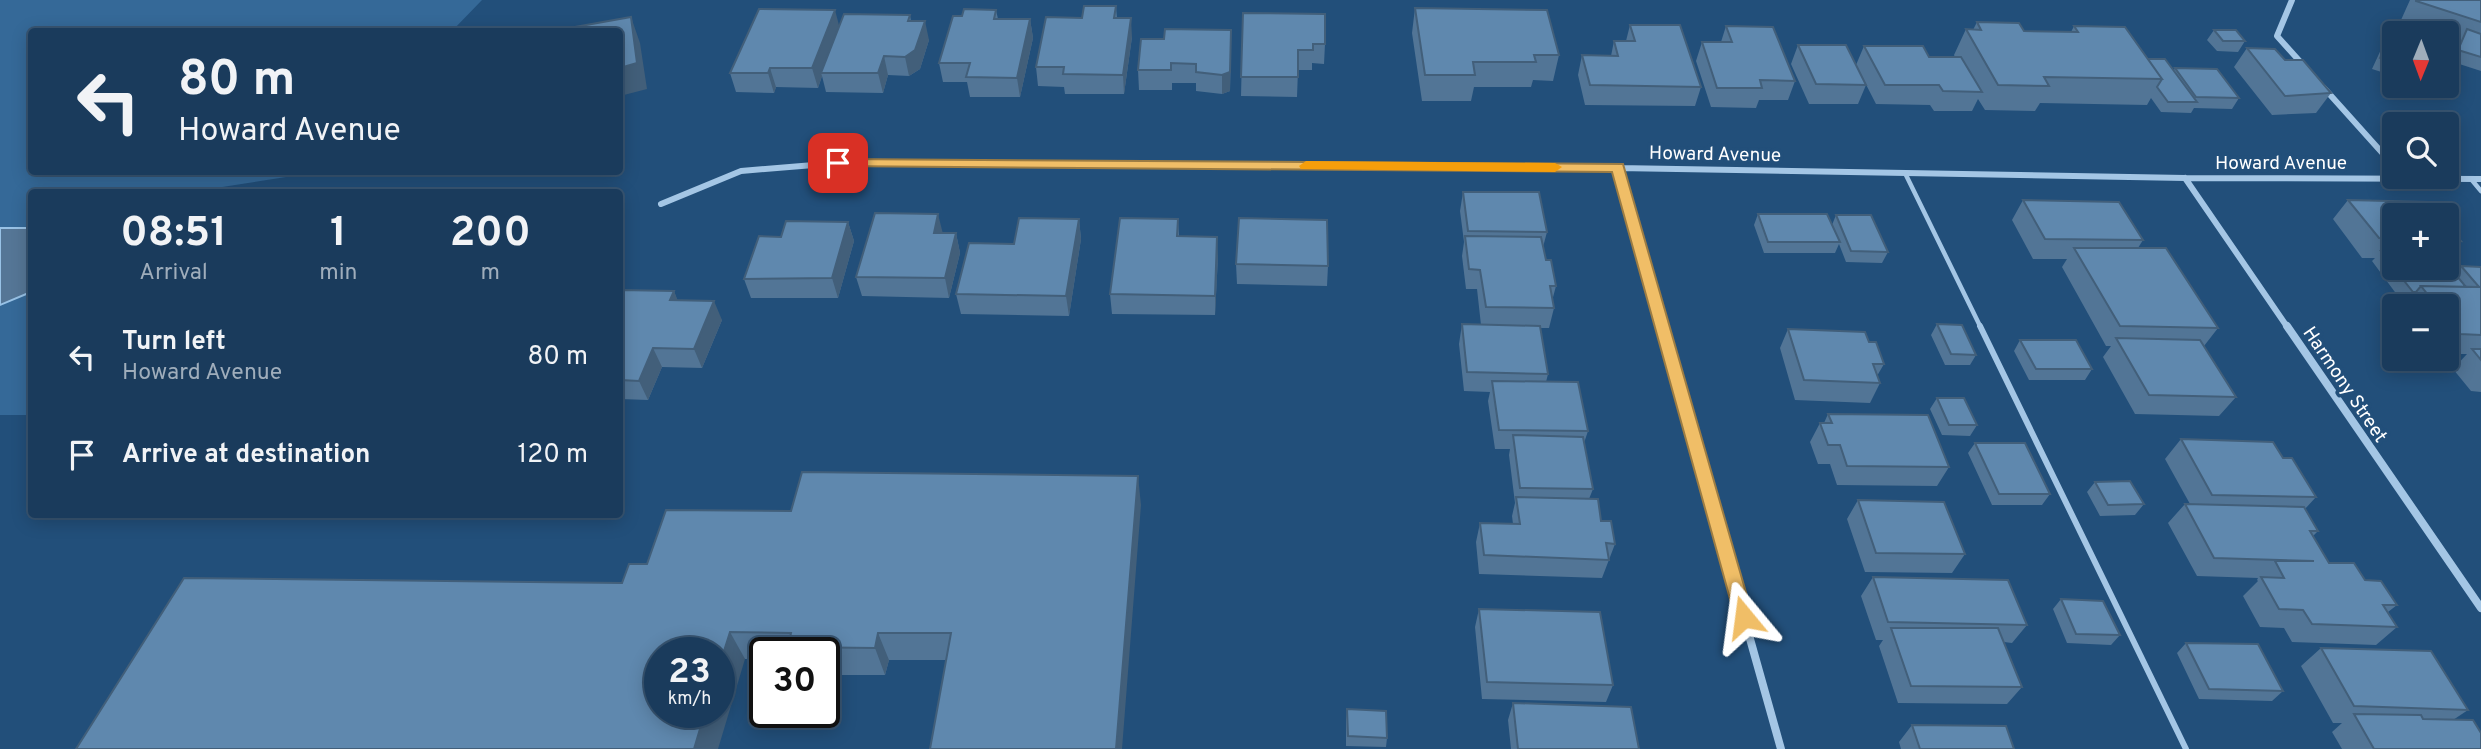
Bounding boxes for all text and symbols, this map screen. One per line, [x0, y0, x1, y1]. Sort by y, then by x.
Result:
north arrow [2382, 21, 2459, 98]
map controls [2382, 21, 2459, 371]
text: 80 m [178, 51, 295, 113]
icon: left [63, 56, 154, 147]
text: Howard Avenue [178, 112, 401, 152]
button: search [2382, 112, 2459, 189]
pin [808, 133, 868, 193]
street label: Howard Avenue [1649, 142, 1781, 168]
icon: arrive [819, 144, 857, 182]
street label: Howard Avenue [2215, 152, 2347, 176]
button: + [2382, 203, 2459, 280]
text: 08:51 [120, 208, 227, 261]
text: 1 [330, 208, 347, 261]
text: 200 [450, 208, 531, 261]
text: Arrival [139, 259, 208, 288]
text: min [319, 259, 357, 288]
text: m [480, 259, 500, 288]
button: − [2382, 294, 2459, 371]
street label: Harmony Street [2297, 323, 2392, 448]
text: Turn left [122, 326, 226, 359]
icon: left [63, 338, 101, 376]
text: 80 m [528, 341, 588, 374]
text: Howard Avenue [122, 359, 282, 388]
icon: arrive [63, 436, 101, 474]
text: Arrive at destination [122, 439, 370, 472]
text: 120 m [518, 439, 588, 472]
position arrow [1707, 580, 1781, 654]
speed limit sign: 30 [749, 637, 840, 728]
text: 23 [668, 651, 711, 695]
text: km/h [668, 688, 711, 711]

